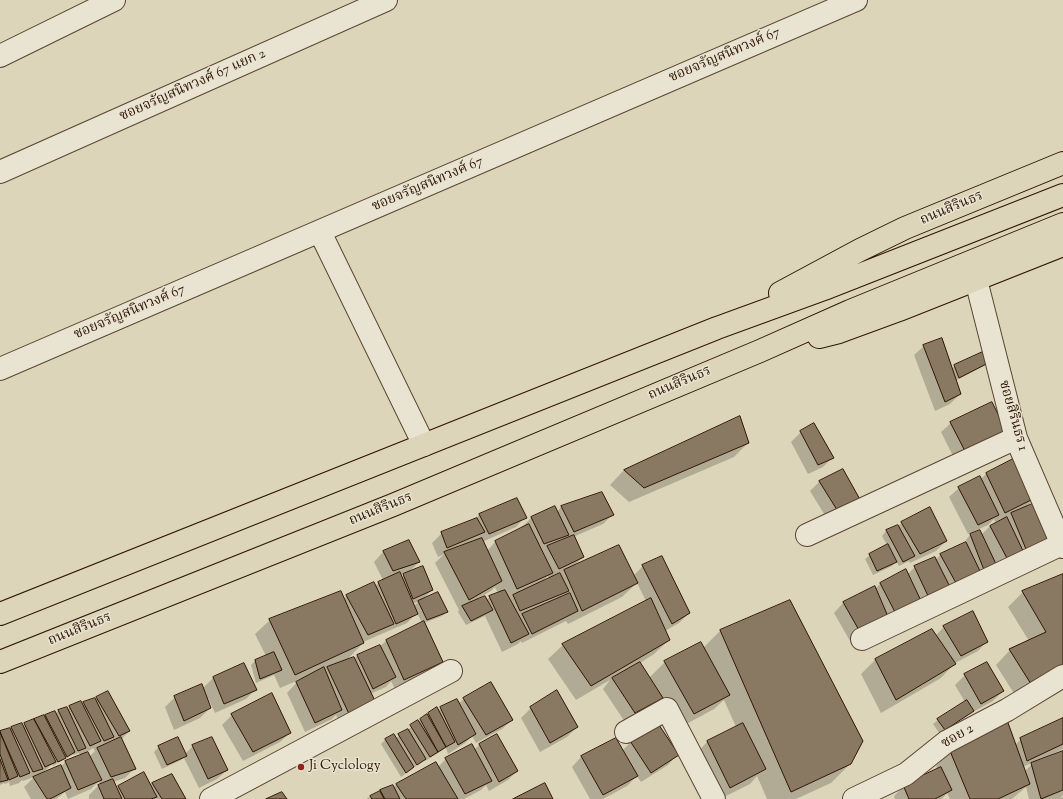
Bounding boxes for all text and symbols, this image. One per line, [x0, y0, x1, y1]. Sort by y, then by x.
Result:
street label: ซอยจรัญสนิทวงศ์ 67 [667, 25, 783, 87]
street label: ซอยจรัญสนิทวงศ์ 67 แยก 2 [117, 46, 269, 126]
street label: ซอยจรัญสนิทวงศ์ 67 [370, 154, 486, 216]
street label: ถนนสิรินธร [918, 188, 986, 230]
street label: ซอยจรัญสนิทวงศ์ 67 [72, 282, 188, 344]
street label: ถนนสิรินธร [646, 363, 714, 405]
street label: ซอยสิรินธร 1 [994, 379, 1030, 453]
street label: ถนนสิรินธร [347, 490, 415, 530]
street label: ถนนสิรินธร [46, 610, 114, 650]
street label: ซอย 2 [939, 721, 977, 753]
place label: Ji Cyclology [309, 759, 381, 775]
marker: Ji Cyclology [296, 762, 306, 772]

